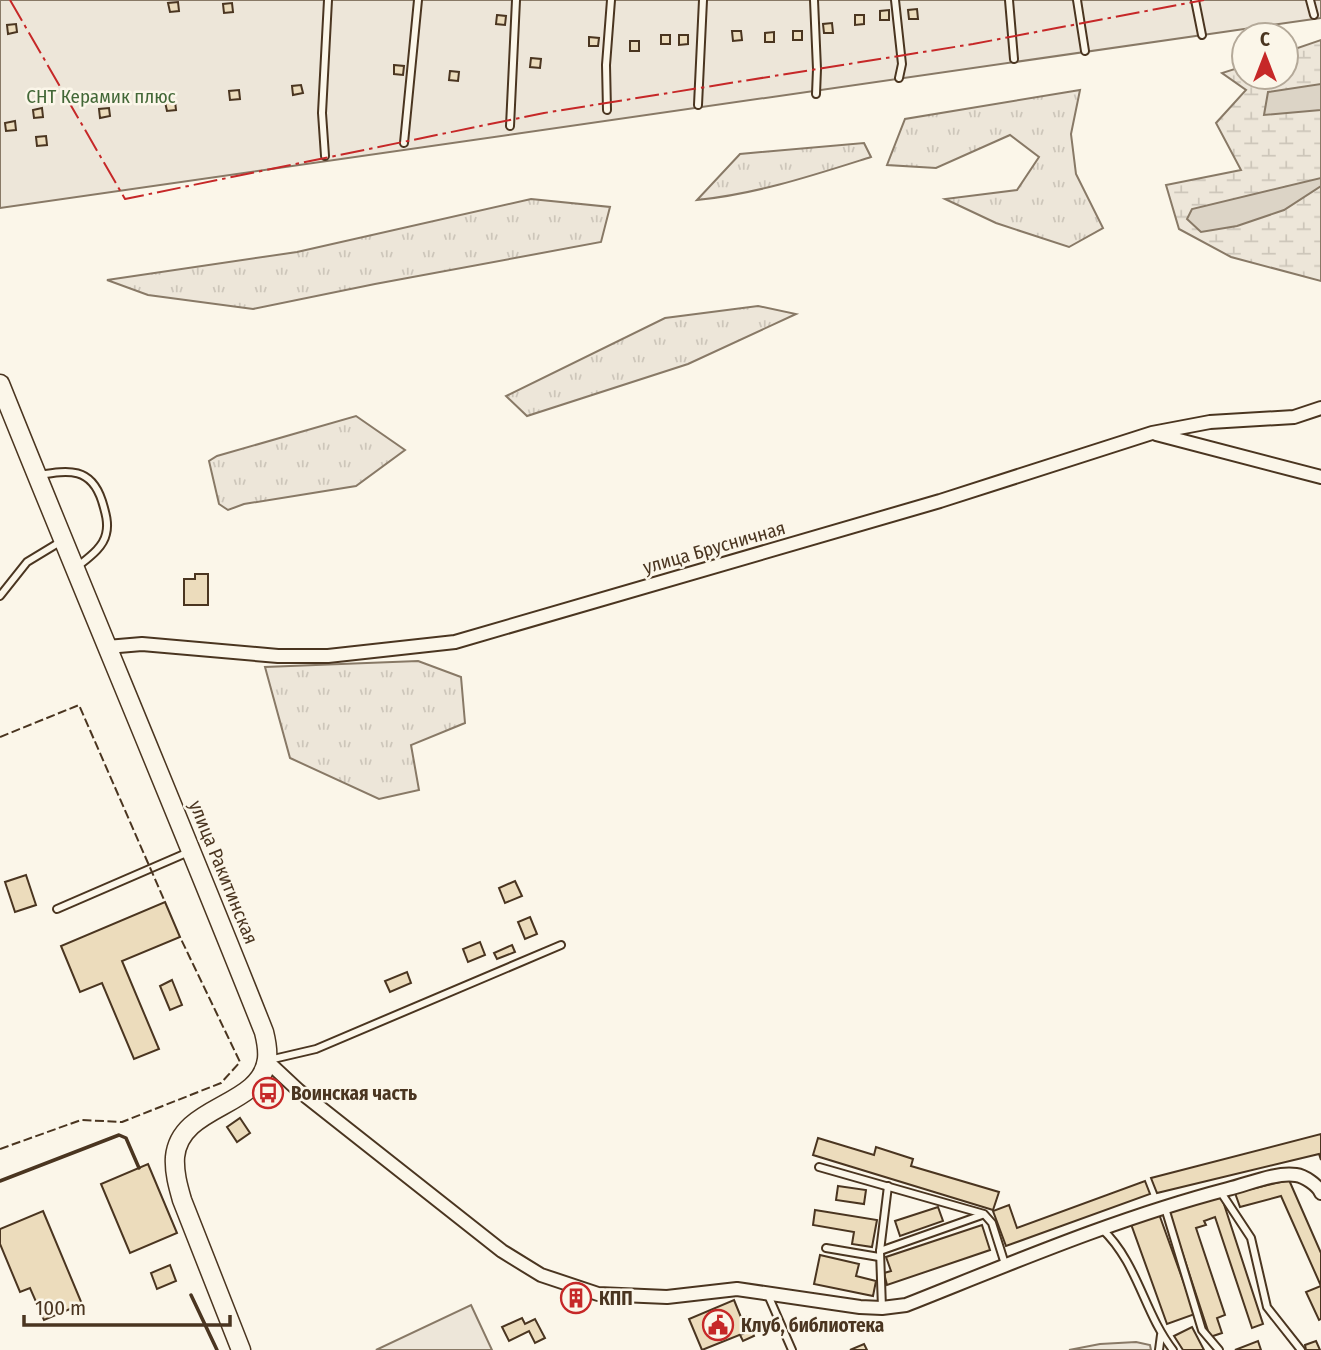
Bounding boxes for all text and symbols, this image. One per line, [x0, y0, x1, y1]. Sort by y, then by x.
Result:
north arrow [1230, 21, 1300, 91]
text: С [1260, 28, 1270, 51]
park label: СНТ Керамик плюс [26, 85, 176, 108]
street label: улица Брусничная [640, 516, 788, 579]
street label: улица Ракитинская [184, 797, 263, 947]
bus stop icon: Воинская часть [251, 1076, 285, 1110]
place label: Воинская часть [291, 1082, 417, 1105]
building icon: КПП [559, 1281, 593, 1315]
scale bar [24, 1284, 231, 1328]
place label: КПП [599, 1287, 633, 1310]
text: 100 m [35, 1295, 86, 1321]
public building icon: Клуб, библиотека [701, 1308, 735, 1342]
place label: Клуб, библиотека [741, 1314, 884, 1337]

